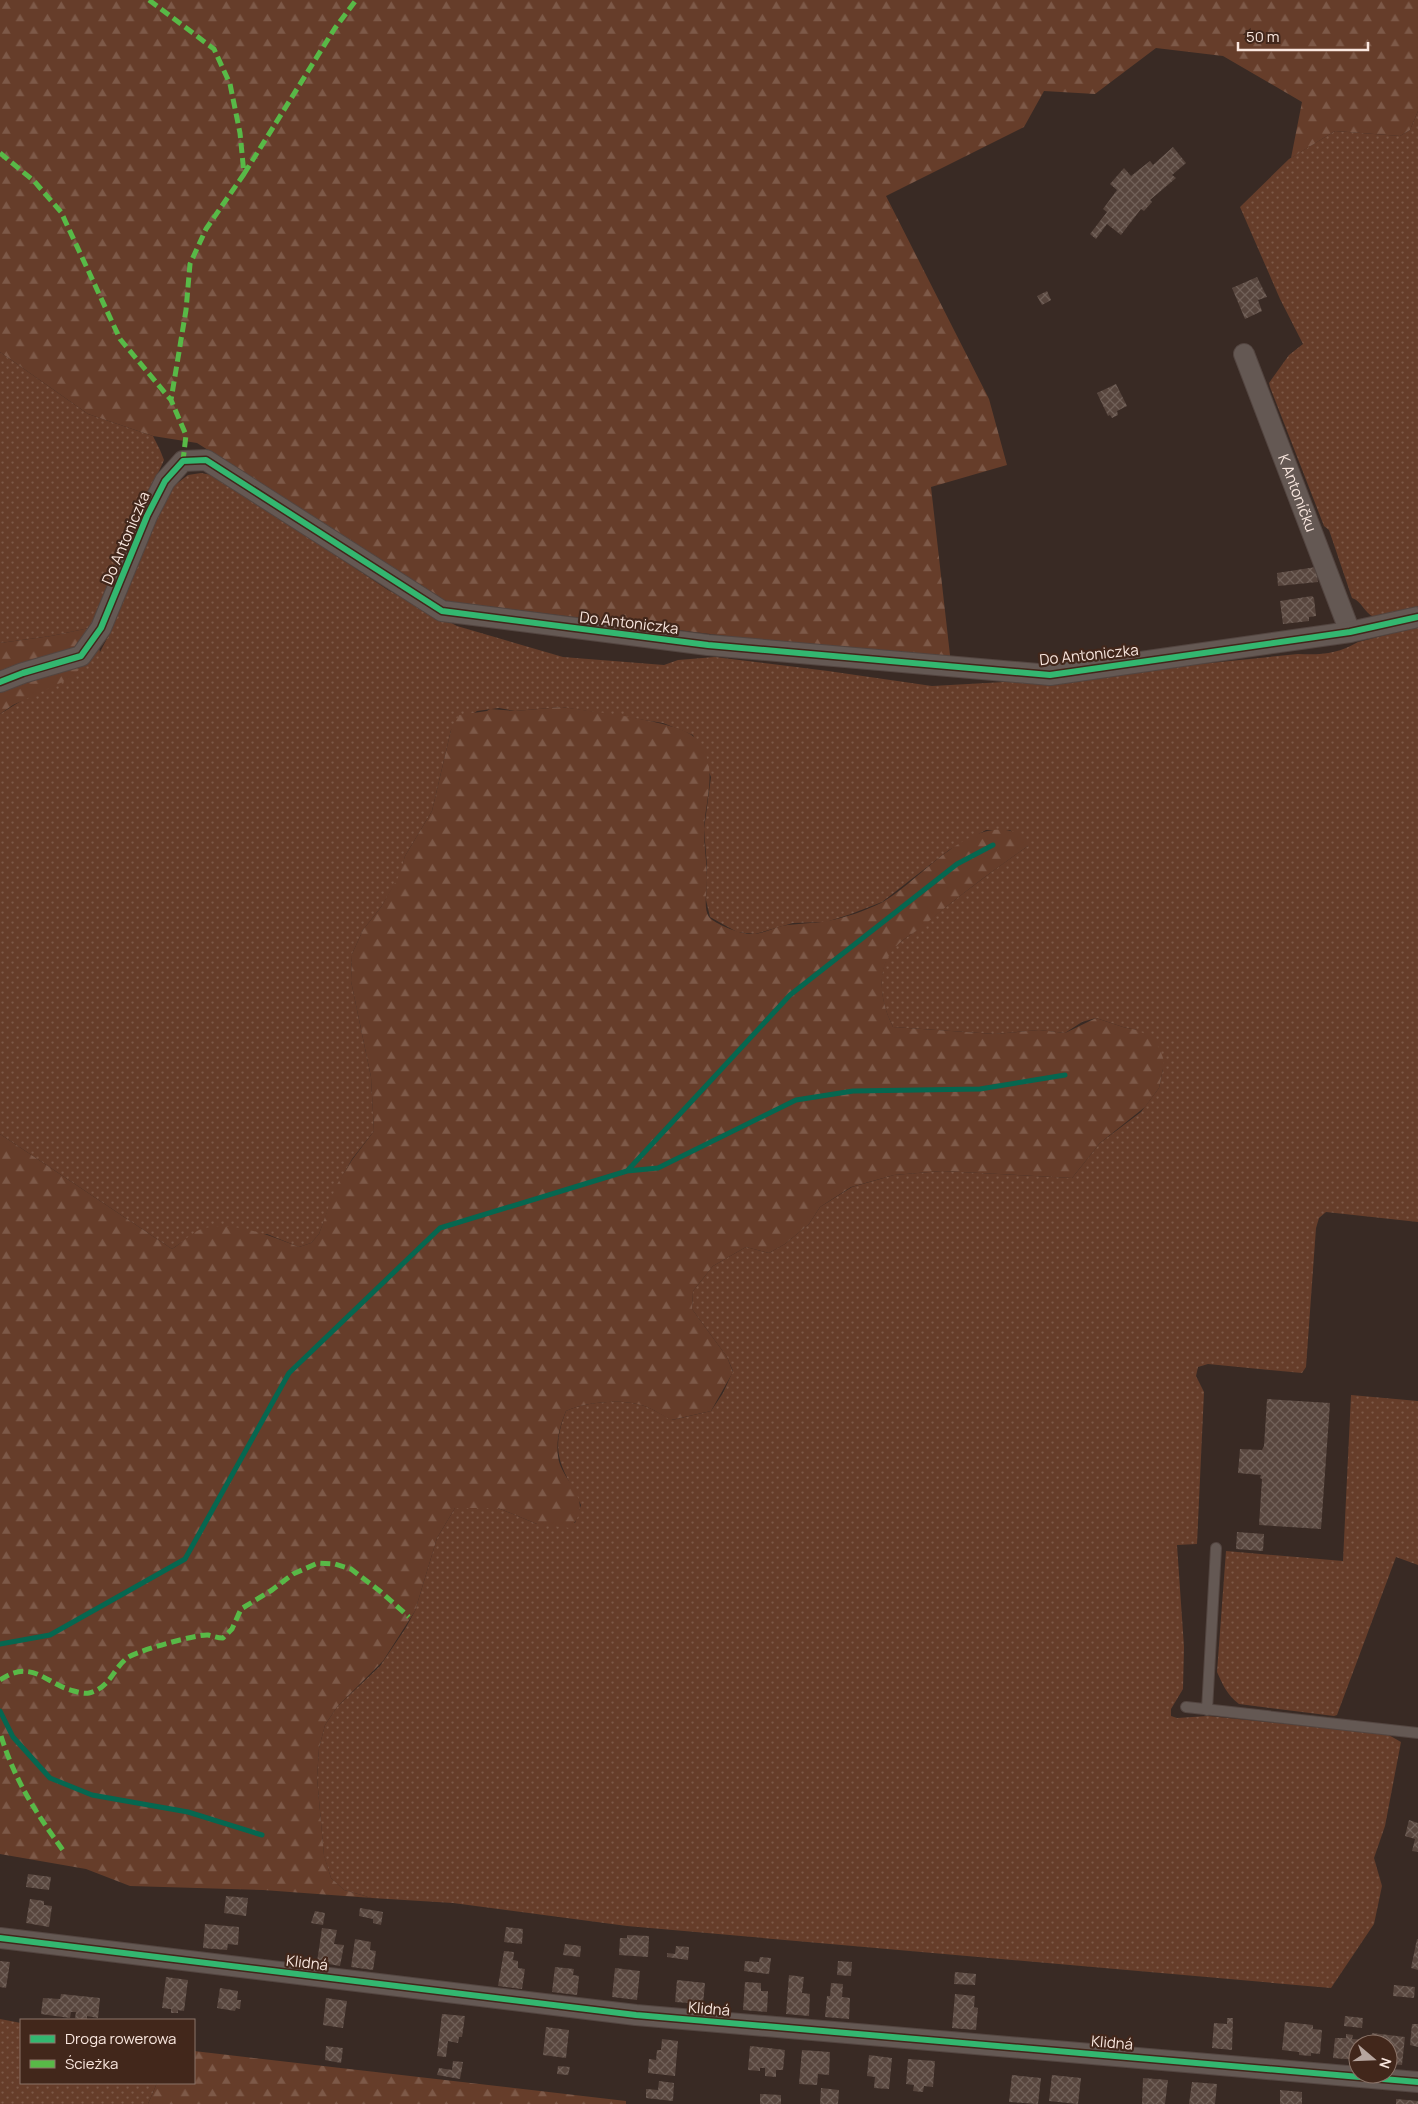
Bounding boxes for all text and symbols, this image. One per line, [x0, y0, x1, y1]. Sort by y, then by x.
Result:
scale bar [1238, 20, 1368, 52]
text: 50 m [1246, 26, 1280, 47]
street label: K Antoníčku [1273, 451, 1322, 535]
street label: Do Antoniczka [96, 488, 155, 588]
street label: Do Antoniczka [578, 606, 680, 639]
street label: Do Antoniczka [1038, 639, 1139, 670]
street label: Klidná [285, 1950, 329, 1975]
street label: Klidná [687, 1996, 731, 2021]
legend [20, 2019, 195, 2084]
text: Droga rowerowa [65, 2028, 176, 2049]
street label: Klidná [1090, 2030, 1134, 2055]
north arrow [1348, 2034, 1398, 2084]
text: Ścieżka [65, 2053, 118, 2074]
text: N [1375, 2056, 1396, 2071]

